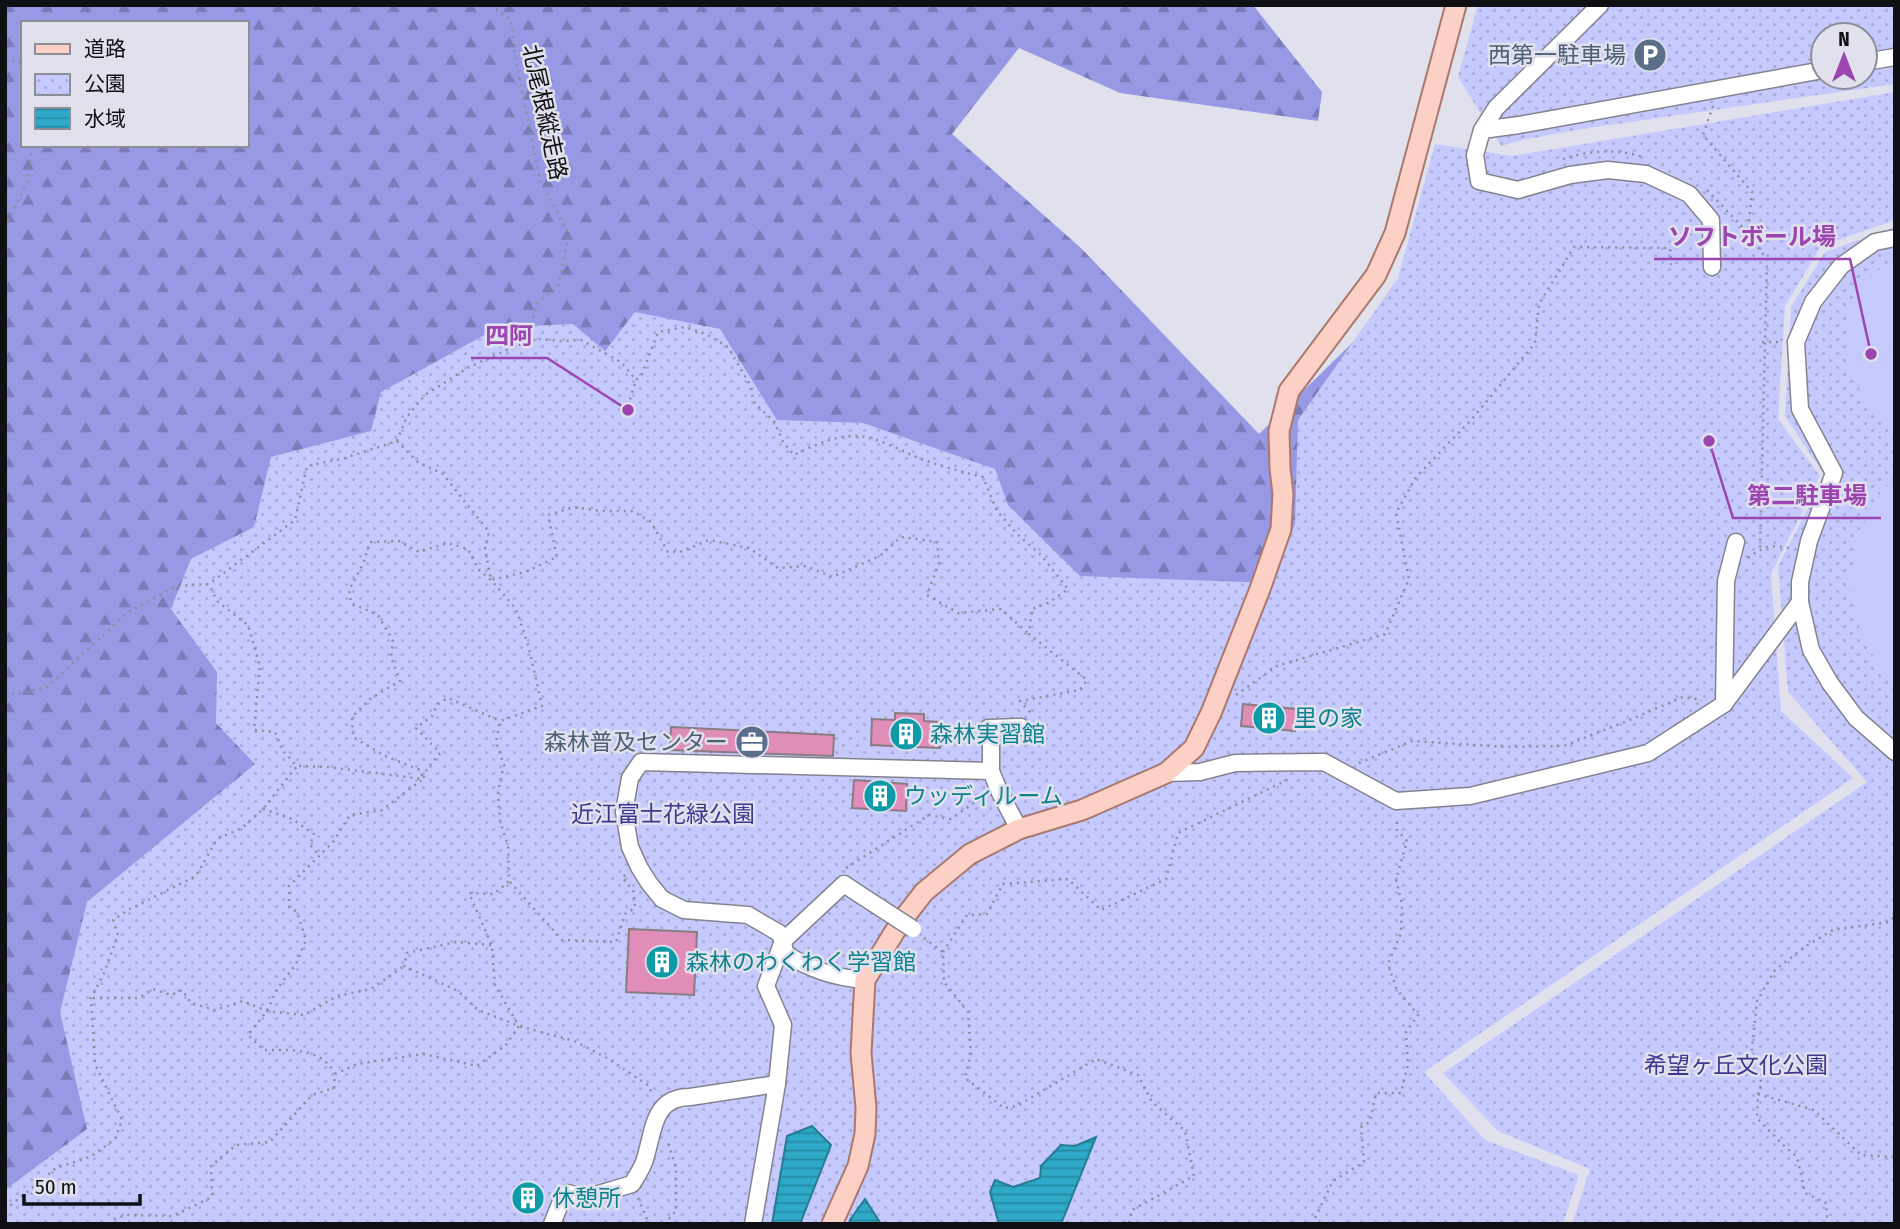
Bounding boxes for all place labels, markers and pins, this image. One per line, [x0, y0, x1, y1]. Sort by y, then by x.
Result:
parking icon: 西第一駐車場 [1631, 36, 1669, 74]
place label: 西第一駐車場 [1488, 41, 1626, 69]
callout: ソフトボール場 [1654, 214, 1850, 259]
callout: 四阿 [471, 313, 547, 358]
callout: 第二駐車場 [1733, 473, 1881, 518]
building icon: 里の家 [1250, 699, 1288, 737]
place label: 里の家 [1294, 704, 1363, 732]
building icon: 森林実習館 [887, 715, 925, 753]
place label: 森林実習館 [930, 720, 1045, 748]
office icon: 森林普及センター [733, 723, 771, 761]
place label: 森林普及センター [544, 728, 728, 756]
building icon: ウッディルーム [861, 777, 899, 815]
place label: ウッディルーム [904, 782, 1063, 810]
building icon: 森林のわくわく学習館 [643, 943, 681, 981]
place label: 森林のわくわく学習館 [686, 948, 916, 976]
building icon: 休憩所 [509, 1179, 547, 1217]
place label: 休憩所 [552, 1184, 621, 1212]

